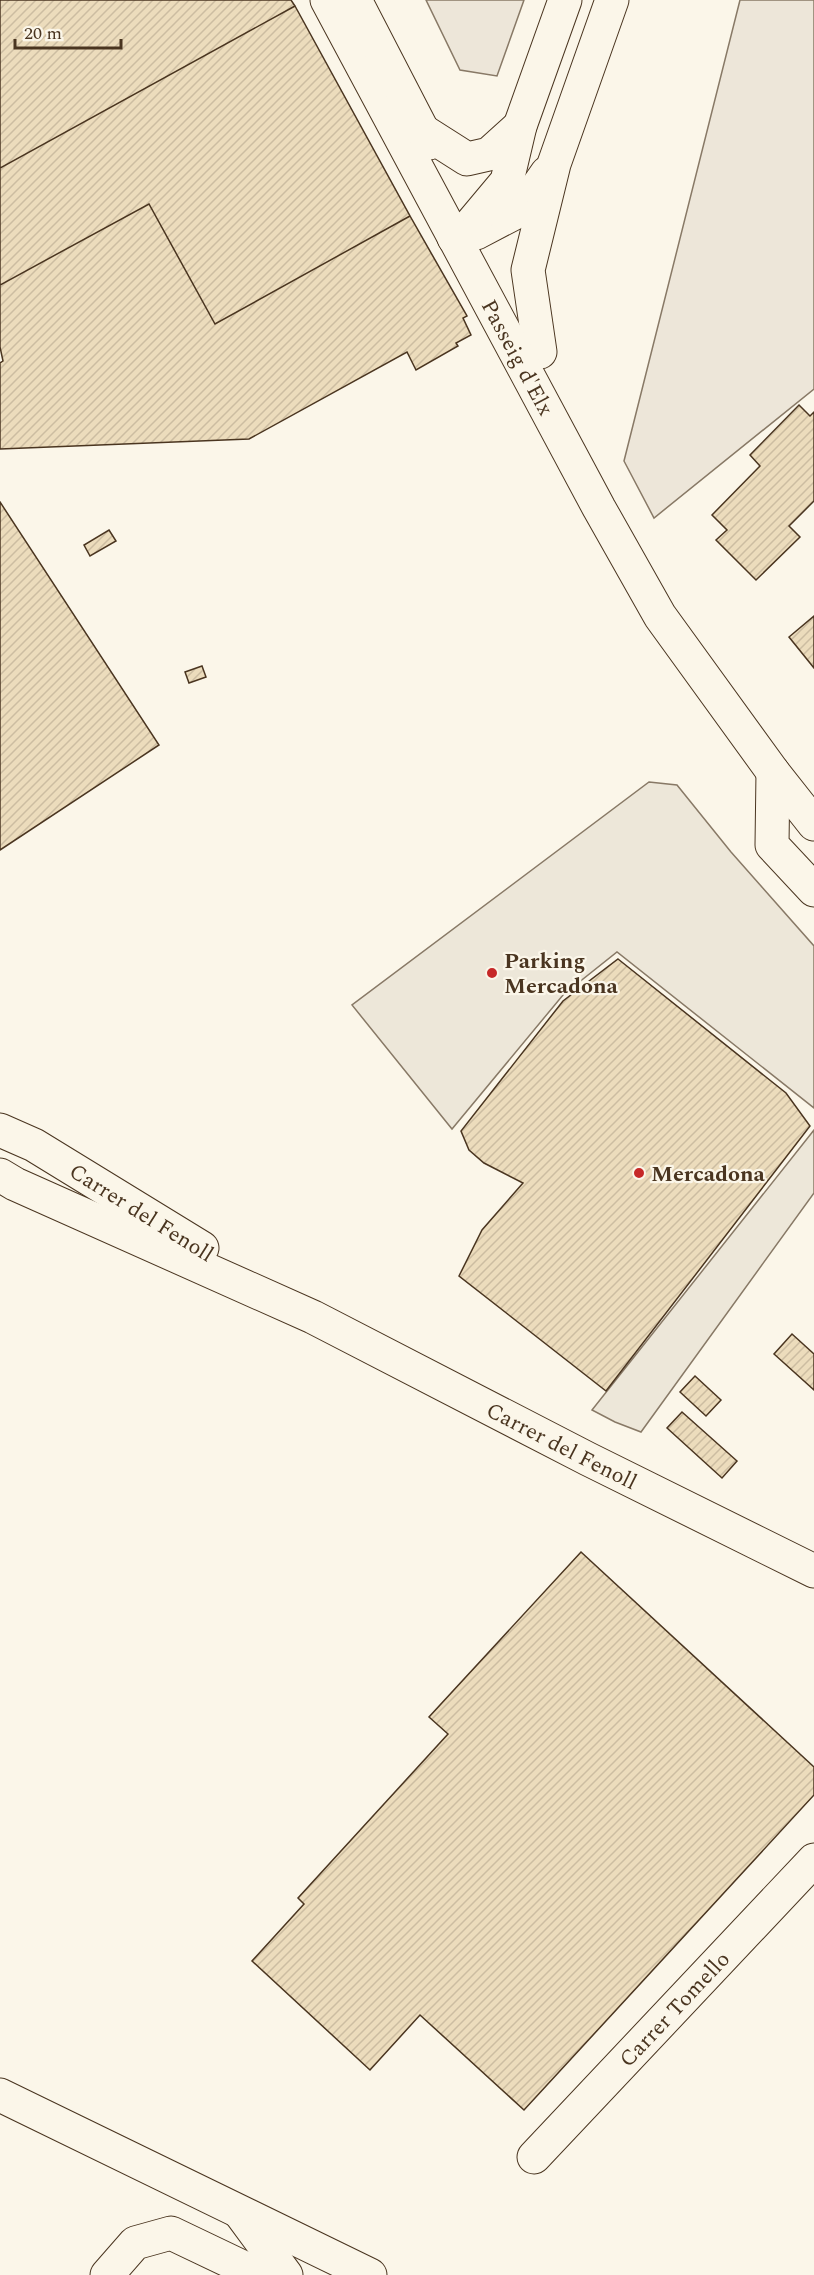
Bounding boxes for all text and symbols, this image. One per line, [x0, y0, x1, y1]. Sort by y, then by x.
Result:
scale bar [15, 12, 122, 50]
text: 20 m [24, 20, 62, 47]
street label: Passeig d'Elx [472, 294, 562, 422]
place label: Parking Mercadona [504, 945, 619, 1003]
marker: Parking Mercadona [485, 966, 499, 980]
street label: Carrer del Fenoll [62, 1156, 220, 1271]
place label: Mercadona [651, 1158, 766, 1191]
marker: Mercadona [632, 1166, 646, 1180]
street label: Carrer del Fenoll [480, 1394, 642, 1499]
street label: Carrer Tomello [612, 1944, 738, 2075]

